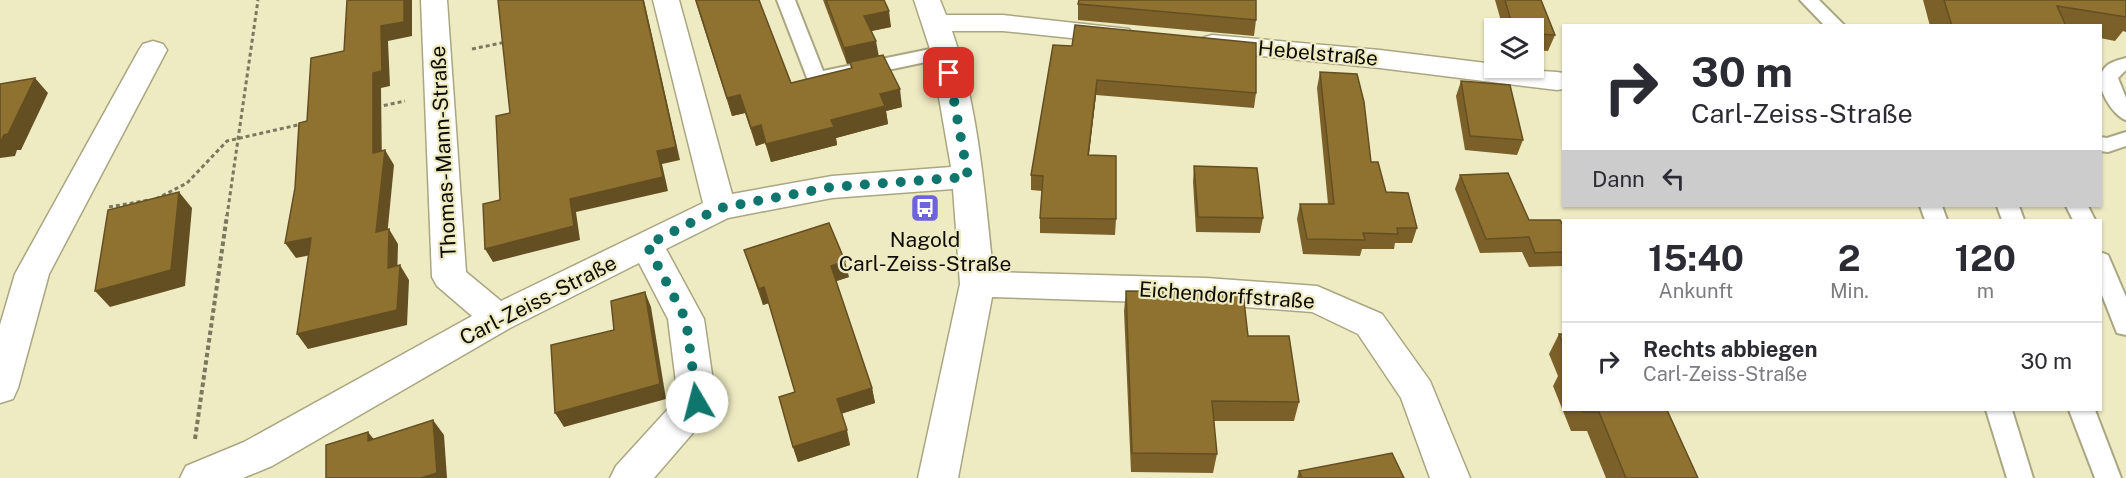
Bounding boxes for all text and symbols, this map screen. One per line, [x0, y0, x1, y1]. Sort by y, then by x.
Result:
map controls [1484, 18, 1544, 78]
button: layers [1484, 18, 1544, 78]
street label: Hebelstraße [1257, 35, 1379, 71]
street label: Thomas-Mann-Straße [425, 45, 461, 259]
pin [923, 47, 974, 98]
text: 30 m [1691, 47, 1793, 96]
icon: right [1592, 48, 1670, 126]
icon: arrive [932, 56, 965, 89]
text: Carl-Zeiss-Straße [1691, 97, 1913, 129]
icon: left [1657, 162, 1690, 195]
text: Dann [1592, 166, 1645, 192]
bus stop icon: Nagold Carl-Zeiss-Straße [909, 192, 941, 224]
place label: Nagold Carl-Zeiss-Straße [839, 227, 1011, 276]
text: 15:40 [1648, 237, 1744, 279]
text: 2 [1838, 237, 1861, 279]
text: 120 [1955, 237, 2016, 279]
street label: Carl-Zeiss-Straße [455, 250, 621, 350]
street label: Eichendorffstraße [1138, 276, 1316, 314]
text: Ankunft [1659, 279, 1733, 303]
text: Min. [1830, 279, 1869, 303]
text: m [1977, 279, 1994, 303]
text: Rechts abbiegen [1643, 336, 1818, 362]
icon: right [1592, 345, 1625, 378]
text: 30 m [2020, 348, 2072, 374]
text: Carl-Zeiss-Straße [1643, 362, 1807, 386]
position arrow [665, 370, 729, 434]

